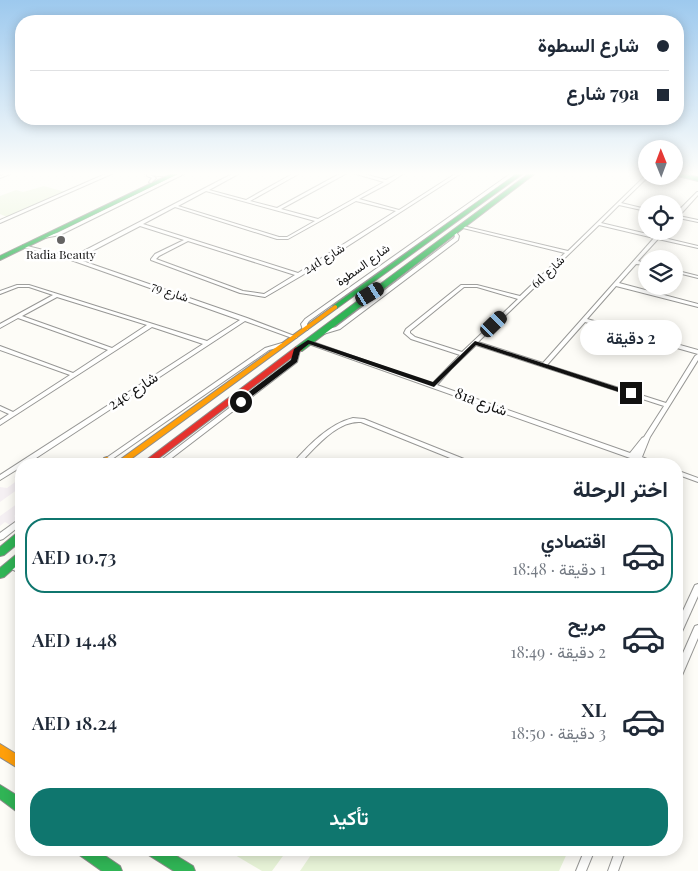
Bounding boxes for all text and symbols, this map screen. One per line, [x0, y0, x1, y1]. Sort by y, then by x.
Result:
text: شارع السطوة [538, 31, 639, 57]
text: 79a شارع [566, 79, 639, 105]
north arrow [638, 140, 682, 185]
map controls [638, 140, 683, 295]
button: locate [638, 195, 683, 240]
marker: Radia Beauty [55, 234, 67, 246]
street label: 24d شارع [300, 239, 348, 279]
street label: شارع السطوة [332, 239, 394, 291]
place label: Radia Beauty [26, 246, 96, 262]
button: layers [638, 250, 683, 295]
street label: 6d شارع [527, 252, 569, 292]
street label: شارع 79 [149, 277, 191, 307]
car [353, 280, 386, 308]
car [477, 308, 510, 340]
callout: 2 دقيقة [580, 320, 682, 356]
text: 2 دقيقة [606, 327, 656, 348]
street label: 24e شارع [103, 366, 163, 416]
street label: 81a شارع [452, 382, 511, 422]
route end [620, 382, 642, 404]
route start [230, 391, 252, 413]
text: اختر الرحلة [573, 473, 668, 503]
text: اقتصادي [541, 527, 606, 553]
icon: car [621, 533, 666, 578]
text: AED 10.73 [32, 543, 116, 569]
text: 1 دقيقة · 18:48 [512, 558, 606, 579]
text: مريح [568, 610, 606, 636]
icon: car [621, 616, 666, 661]
text: AED 14.48 [32, 626, 117, 652]
text: 2 دقيقة · 18:49 [511, 641, 606, 662]
text: XL [581, 696, 606, 722]
icon: car [621, 699, 666, 744]
text: AED 18.24 [32, 709, 117, 735]
text: 3 دقيقة · 18:50 [511, 722, 606, 743]
button: تأكيد [30, 788, 668, 846]

